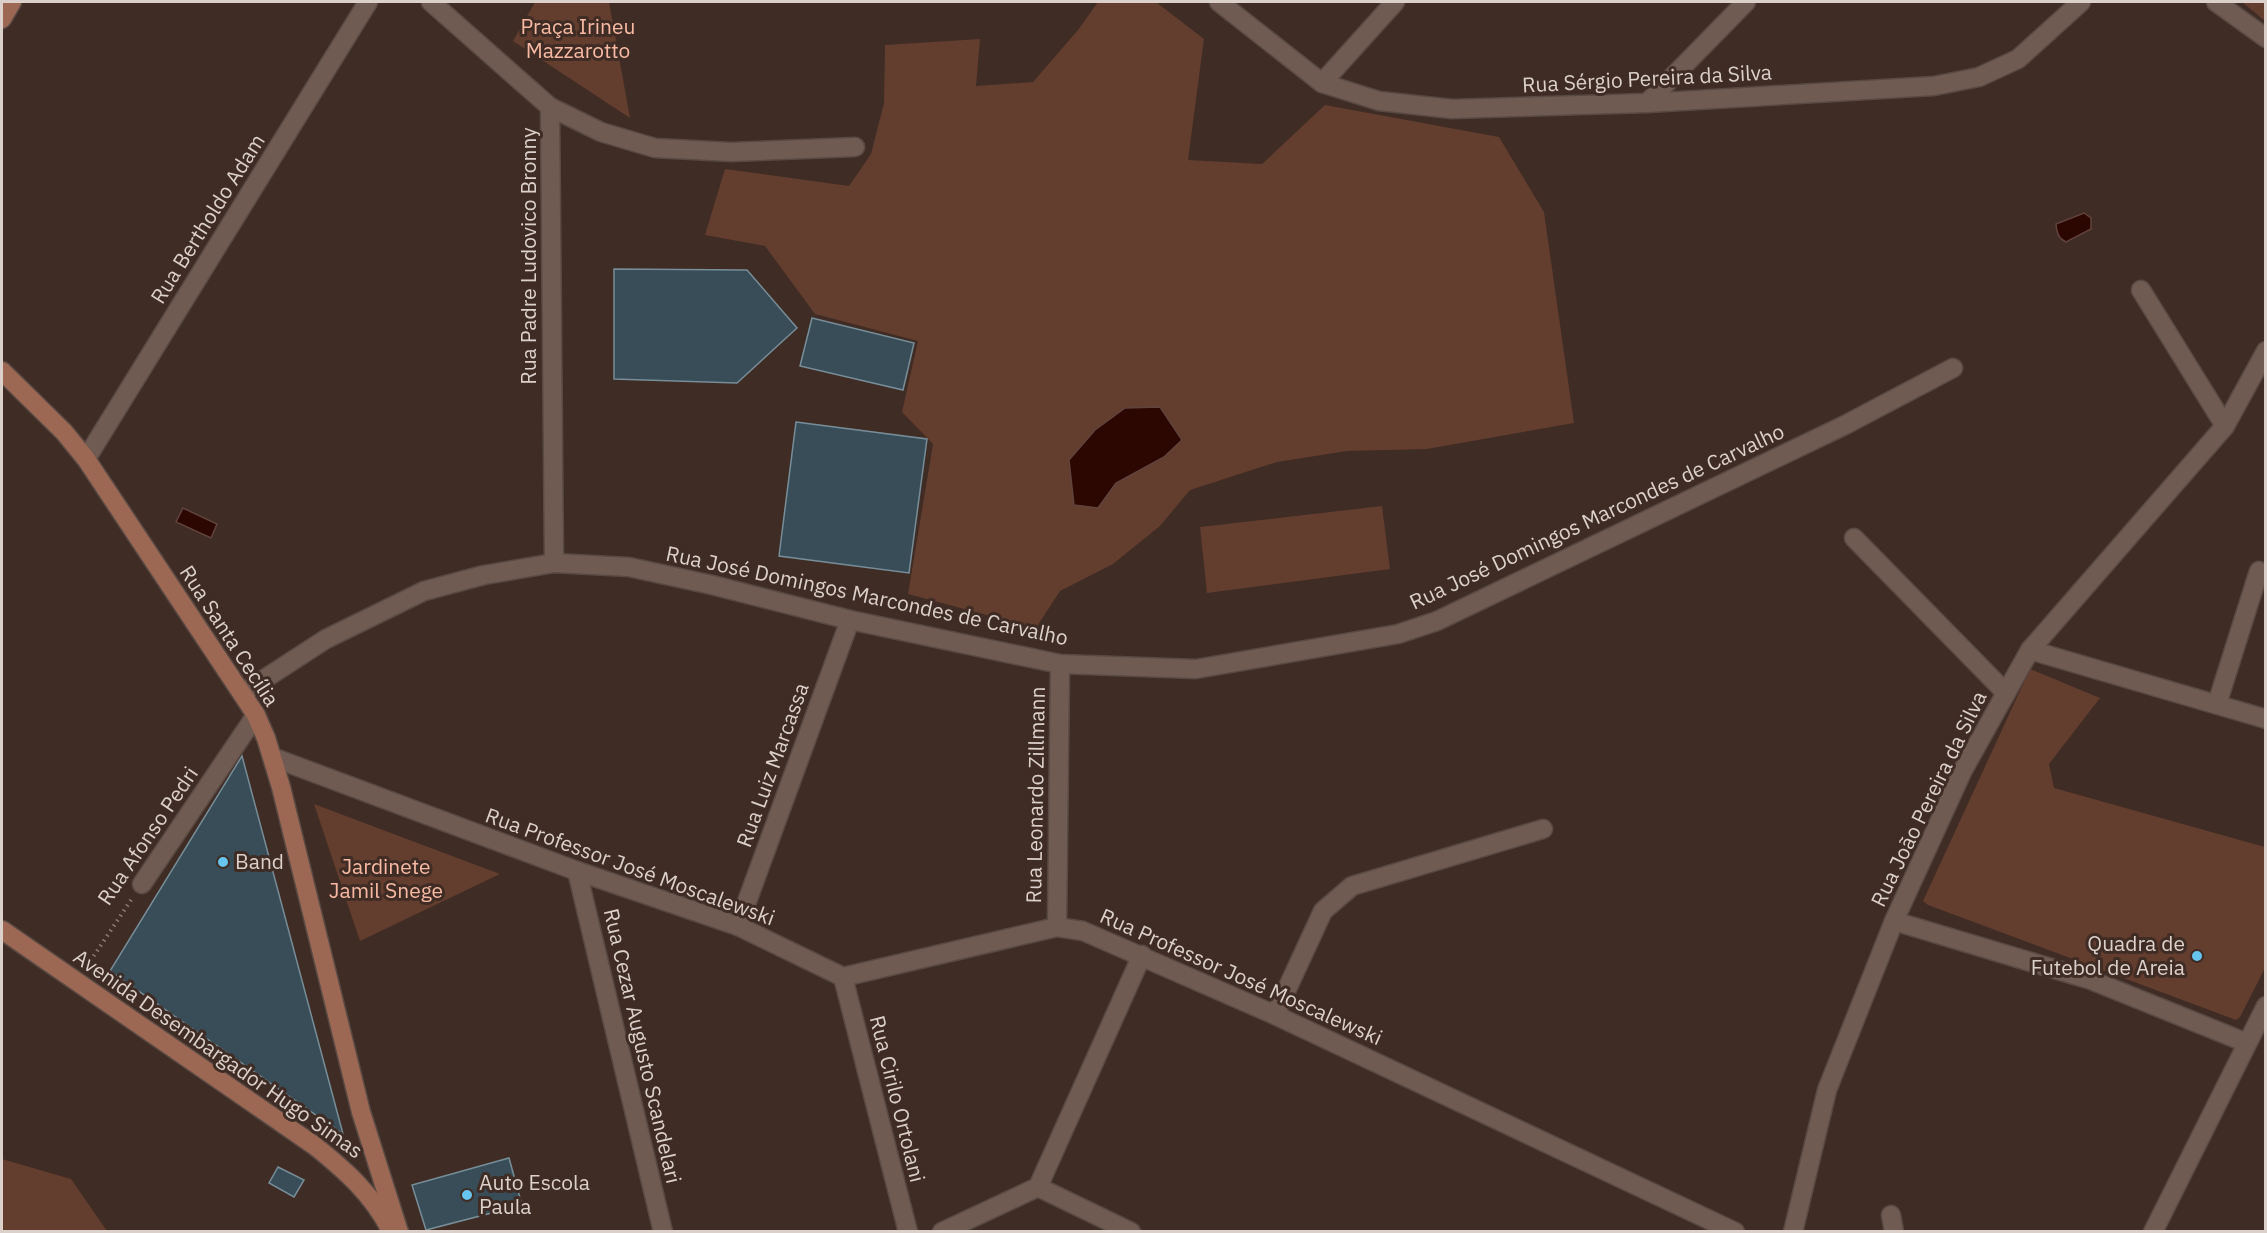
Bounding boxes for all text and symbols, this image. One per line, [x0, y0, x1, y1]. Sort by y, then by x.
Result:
park label: Praça Irineu Mazzarotto [521, 12, 635, 64]
street label: Rua Sérgio Pereira da Silva [1521, 57, 1773, 99]
street label: Rua Padre Ludovico Bronny [514, 127, 542, 385]
street label: Rua Bertholdo Adam [143, 128, 271, 309]
street label: Rua José Domingos Marcondes de Carvalho [1405, 417, 1788, 616]
street label: Rua José Domingos Marcondes de Carvalho [664, 539, 1071, 651]
street label: Rua Santa Cecília [174, 559, 286, 711]
street label: Rua Luiz Marcassa [729, 679, 815, 851]
street label: Rua Leonardo Zillmann [1019, 686, 1051, 904]
street label: Rua João Pereira da Silva [1864, 686, 1993, 911]
street label: Rua Afonso Pedri [90, 761, 204, 910]
street label: Rua Professor José Moscalewski [482, 801, 779, 932]
place label: Band [235, 847, 284, 875]
park label: Jardinete Jamil Snege [329, 852, 443, 904]
marker: Band [216, 855, 230, 869]
street label: Rua Professor José Moscalewski [1096, 901, 1387, 1051]
street label: Rua Cezar Augusto Scandelari [598, 905, 688, 1186]
place label: Quadra de Futebol de Areia [2031, 929, 2185, 981]
street label: Avenida Desembargador Hugo Simas [68, 942, 369, 1164]
marker: Quadra de Futebol de Areia [2190, 949, 2204, 963]
street label: Rua Cirilo Ortolani [864, 1012, 932, 1185]
place label: Auto Escola Paula [479, 1168, 590, 1220]
marker: Auto Escola Paula [460, 1188, 474, 1202]

